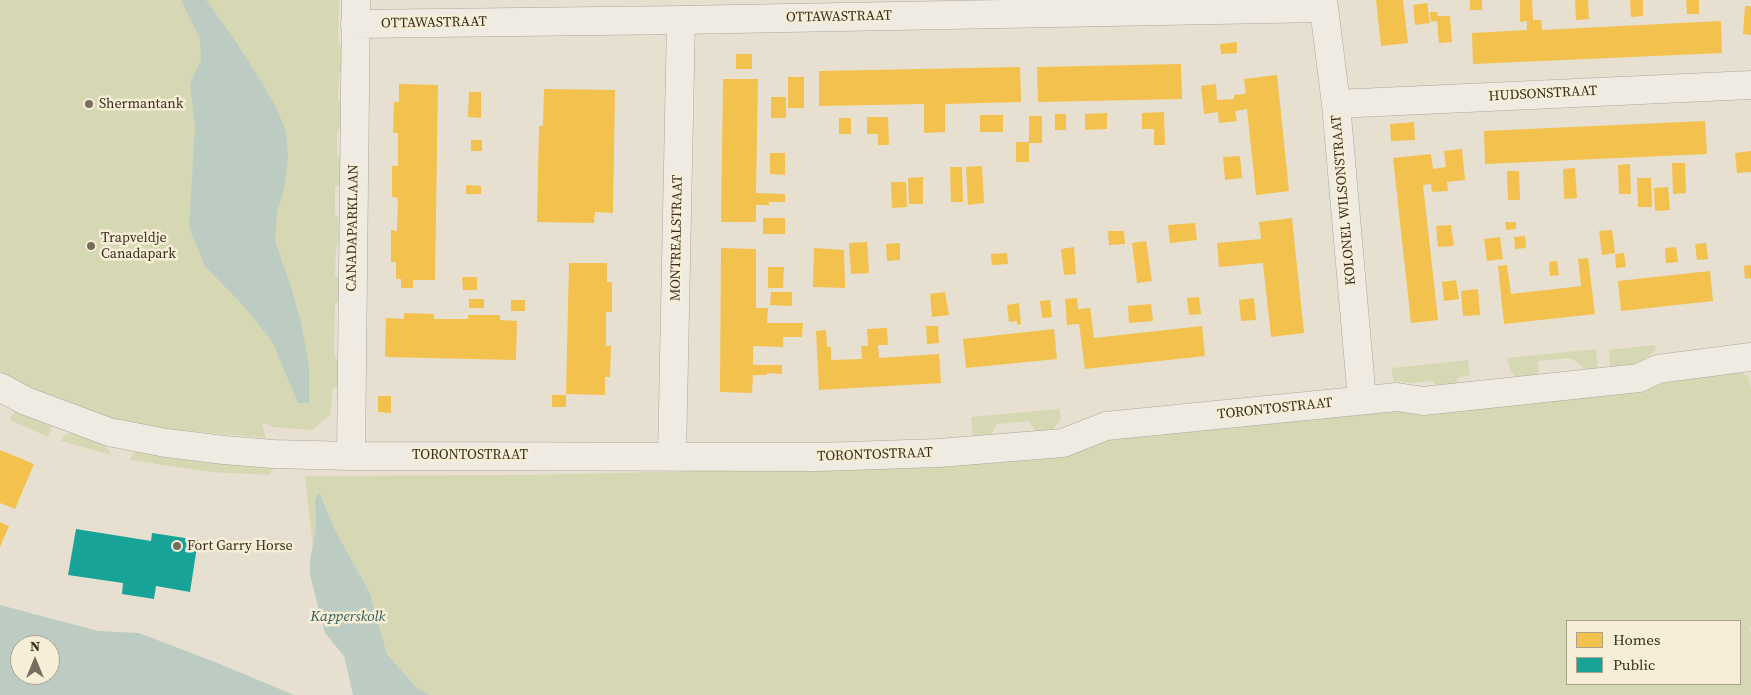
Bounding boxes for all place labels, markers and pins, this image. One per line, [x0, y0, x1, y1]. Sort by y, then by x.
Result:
place label: Shermantank [99, 96, 183, 112]
marker: Shermantank [83, 98, 95, 110]
place label: Trapveldje Canadapark [101, 230, 176, 262]
marker: Trapveldje Canadapark [85, 240, 97, 252]
place label: Fort Garry Horse [187, 538, 293, 554]
marker: Fort Garry Horse [171, 540, 183, 552]

